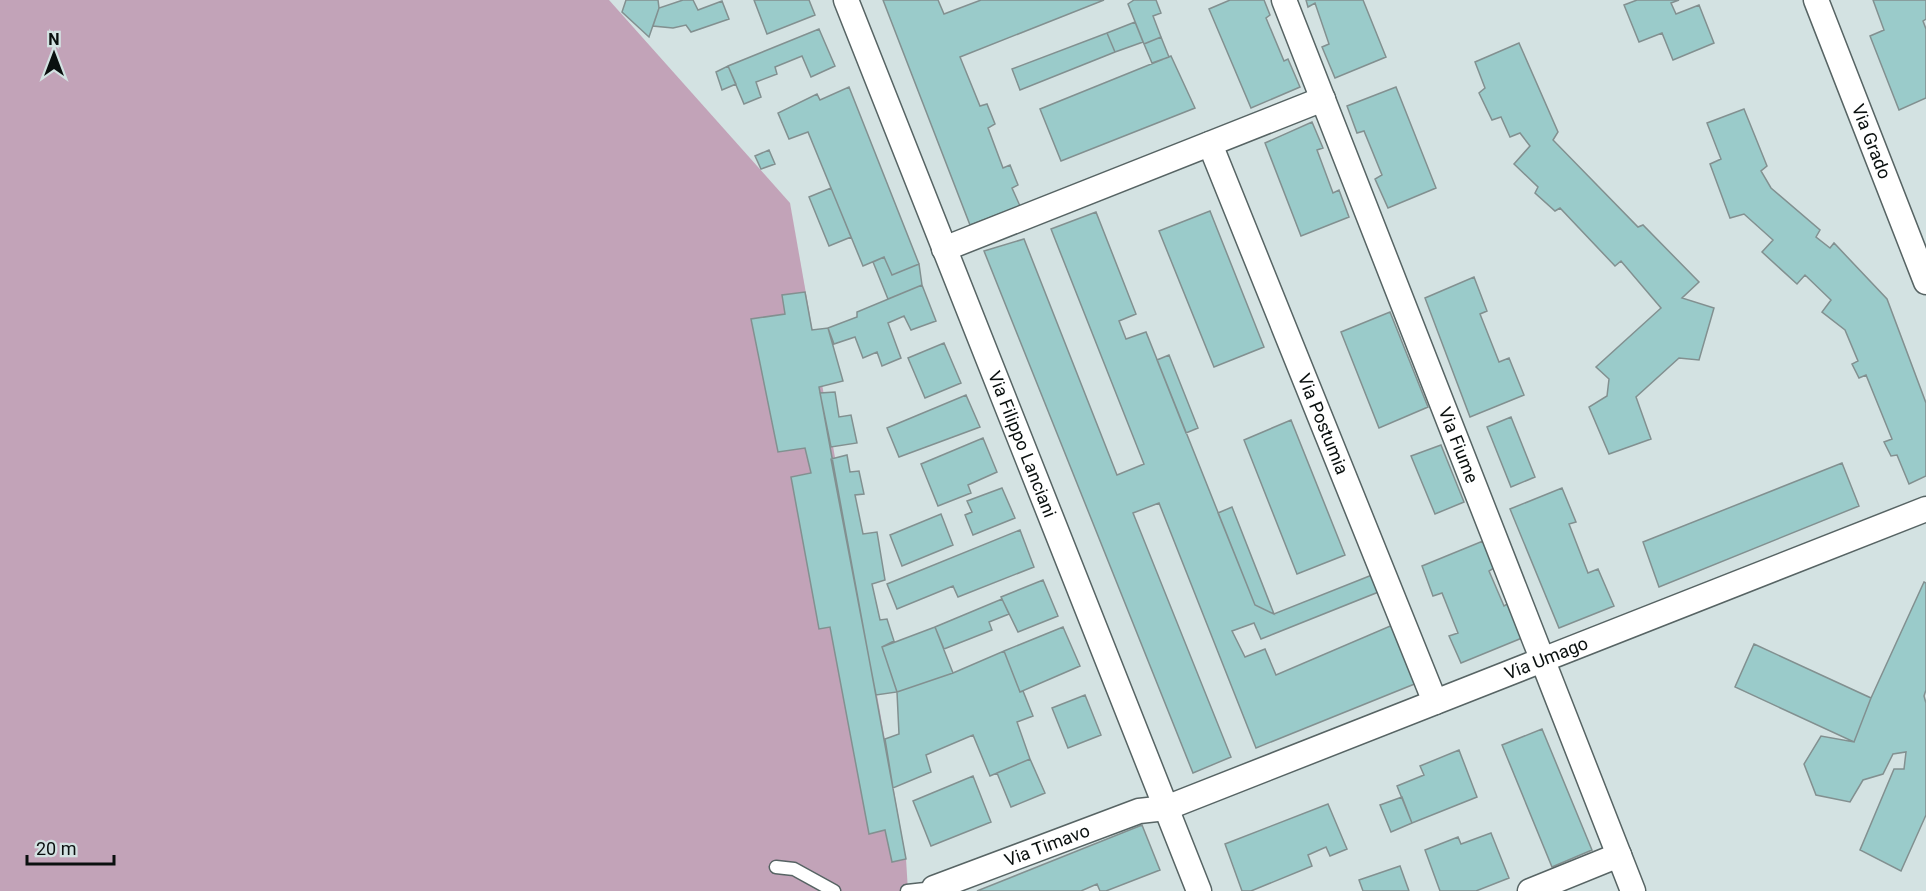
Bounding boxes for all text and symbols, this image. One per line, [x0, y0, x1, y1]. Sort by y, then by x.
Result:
north arrow [24, 24, 84, 84]
text: N [48, 30, 60, 49]
street label: Via Grado [1848, 101, 1896, 182]
street label: Via Filippo Lanciani [984, 368, 1061, 520]
street label: Via Postumia [1294, 370, 1353, 477]
street label: Via Fiume [1434, 404, 1483, 486]
street label: Via Umago [1501, 632, 1591, 684]
street label: Via Timavo [1001, 820, 1092, 871]
scale bar [27, 828, 114, 866]
text: 20 m [36, 838, 76, 859]

